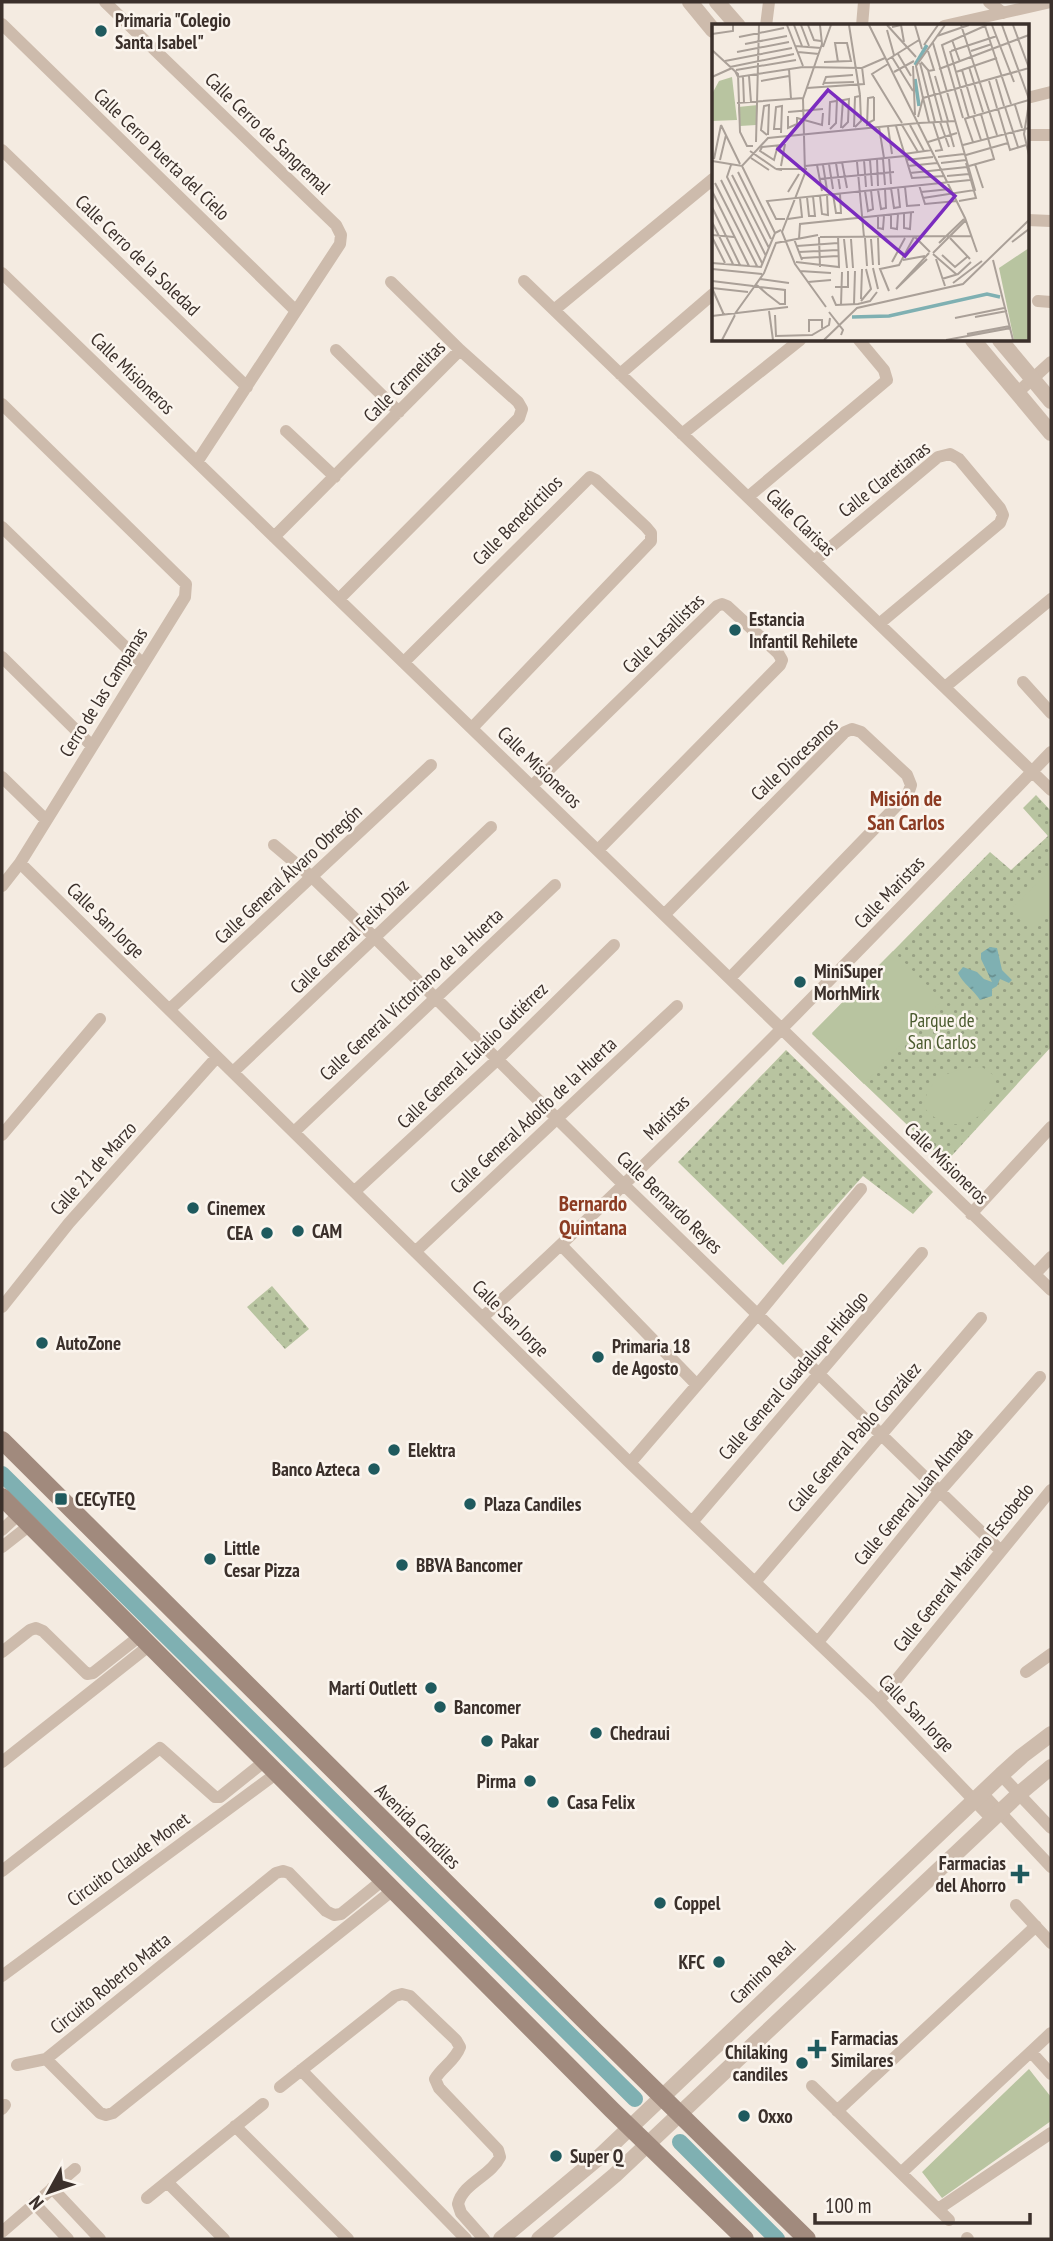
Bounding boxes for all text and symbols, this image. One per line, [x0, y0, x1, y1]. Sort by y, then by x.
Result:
place label: Primaria "Colegio Santa Isabel" [115, 8, 231, 54]
marker: Primaria "Colegio Santa Isabel" [93, 23, 109, 39]
inset map [712, 24, 1028, 341]
street label: Calle Cerro de Sangremal [200, 67, 336, 199]
street label: Calle Cerro Puerta del Cielo [89, 83, 235, 225]
street label: Calle Cerro de la Soledad [71, 189, 205, 321]
street label: Calle Misioneros [86, 327, 180, 419]
street label: Calle Carmelitas [358, 335, 450, 427]
street label: Calle Claretianas [833, 436, 935, 522]
street label: Calle Benedictilos [467, 470, 567, 570]
street label: Calle Clarisas [761, 483, 841, 561]
street label: Calle Lasallistas [617, 588, 709, 678]
place label: Estancia Infantil Rehilete [749, 607, 858, 653]
marker: Estancia Infantil Rehilete [727, 622, 743, 638]
street label: Cerro de las Campanas [54, 623, 152, 761]
street label: Calle Diocesanos [745, 713, 843, 805]
street label: Calle Misioneros [493, 721, 587, 813]
district label: Misión de San Carlos [867, 785, 945, 836]
street label: Calle General Álvaro Obregón [209, 799, 367, 949]
street label: Calle Maristas [849, 851, 929, 933]
street label: Calle General Felix Díaz [285, 873, 413, 999]
street label: Calle San Jorge [62, 877, 150, 963]
street label: Calle General Victoriano de la Huerta [314, 903, 508, 1085]
place label: MiniSuper MorhMirk [814, 959, 883, 1005]
marker: MiniSuper MorhMirk [792, 974, 808, 990]
street label: Calle General Eulalio Gutiérrez [392, 977, 553, 1133]
park label: Parque de San Carlos [908, 1008, 976, 1054]
street label: Calle General Adolfo de la Huerta [445, 1032, 621, 1198]
street label: Maristas [638, 1089, 694, 1145]
street label: Calle 21 de Marzo [45, 1116, 141, 1220]
street label: Calle Misioneros [900, 1117, 994, 1209]
street label: Calle Bernardo Reyes [612, 1146, 728, 1258]
district label: Bernardo Quintana [559, 1190, 627, 1241]
place label: Cinemex [207, 1196, 266, 1220]
marker: Cinemex [185, 1200, 201, 1216]
place label: CAM [312, 1219, 342, 1243]
place label: CEA [227, 1221, 253, 1245]
marker: CAM [290, 1223, 306, 1239]
marker: CEA [259, 1225, 275, 1241]
street label: Calle San Jorge [468, 1275, 555, 1362]
street label: Calle General Guadalupe Hidalgo [713, 1286, 873, 1464]
place label: AutoZone [55, 1331, 121, 1355]
place label: Primaria 18 de Agosto [612, 1334, 691, 1380]
marker: AutoZone [34, 1335, 50, 1351]
marker: Primaria 18 de Agosto [590, 1349, 606, 1365]
street label: Calle General Pablo González [782, 1357, 926, 1517]
street label: Calle General Juan Almada [848, 1422, 978, 1570]
place label: Elektra [408, 1438, 456, 1462]
marker: Elektra [386, 1442, 402, 1458]
place label: Banco Azteca [272, 1457, 360, 1481]
marker: Banco Azteca [366, 1461, 382, 1477]
street label: Calle General Mariano Escobedo [887, 1478, 1039, 1656]
place label: CECyTEQ [75, 1487, 135, 1511]
marker: CECyTEQ [53, 1491, 69, 1507]
place label: Plaza Candiles [484, 1492, 582, 1516]
marker: Plaza Candiles [462, 1496, 478, 1512]
place label: Little Cesar Pizza [224, 1536, 300, 1582]
marker: Little Cesar Pizza [202, 1551, 218, 1567]
place label: BBVA Bancomer [416, 1553, 523, 1577]
marker: BBVA Bancomer [394, 1557, 410, 1573]
street label: Calle San Jorge [874, 1669, 960, 1757]
place label: Martí Outlett [329, 1676, 417, 1700]
marker: Martí Outlett [423, 1680, 439, 1696]
place label: Bancomer [454, 1695, 521, 1719]
marker: Bancomer [432, 1699, 448, 1715]
place label: Chedraui [610, 1721, 670, 1745]
marker: Chedraui [588, 1725, 604, 1741]
place label: Pakar [501, 1729, 539, 1753]
marker: Pakar [479, 1733, 495, 1749]
place label: Pirma [477, 1769, 516, 1793]
marker: Pirma [522, 1773, 538, 1789]
street label: Avenida Candiles [370, 1778, 466, 1874]
place label: Casa Felix [567, 1790, 636, 1814]
marker: Casa Felix [545, 1794, 561, 1810]
street label: Circuito Claude Monet [62, 1806, 194, 1911]
place label: Farmacias del Ahorro [935, 1851, 1006, 1897]
marker: Farmacias del Ahorro [1012, 1866, 1028, 1882]
place label: Coppel [674, 1891, 721, 1915]
marker: Coppel [652, 1895, 668, 1911]
street label: Circuito Roberto Matta [45, 1927, 175, 2039]
street label: Camino Real [724, 1935, 800, 2009]
place label: KFC [678, 1950, 705, 1974]
marker: KFC [711, 1954, 727, 1970]
place label: Farmacias Similares [831, 2026, 899, 2072]
place label: Chilaking candiles [725, 2040, 788, 2086]
marker: Farmacias Similares [809, 2041, 825, 2057]
marker: Chilaking candiles [794, 2055, 810, 2071]
place label: Oxxo [758, 2104, 793, 2128]
marker: Oxxo [736, 2108, 752, 2124]
place label: Super Q [570, 2144, 624, 2168]
marker: Super Q [548, 2148, 564, 2164]
north arrow [14, 2157, 84, 2227]
scale bar [815, 2182, 1030, 2226]
text: N [23, 2191, 48, 2215]
text: 100 m [825, 2192, 871, 2219]

